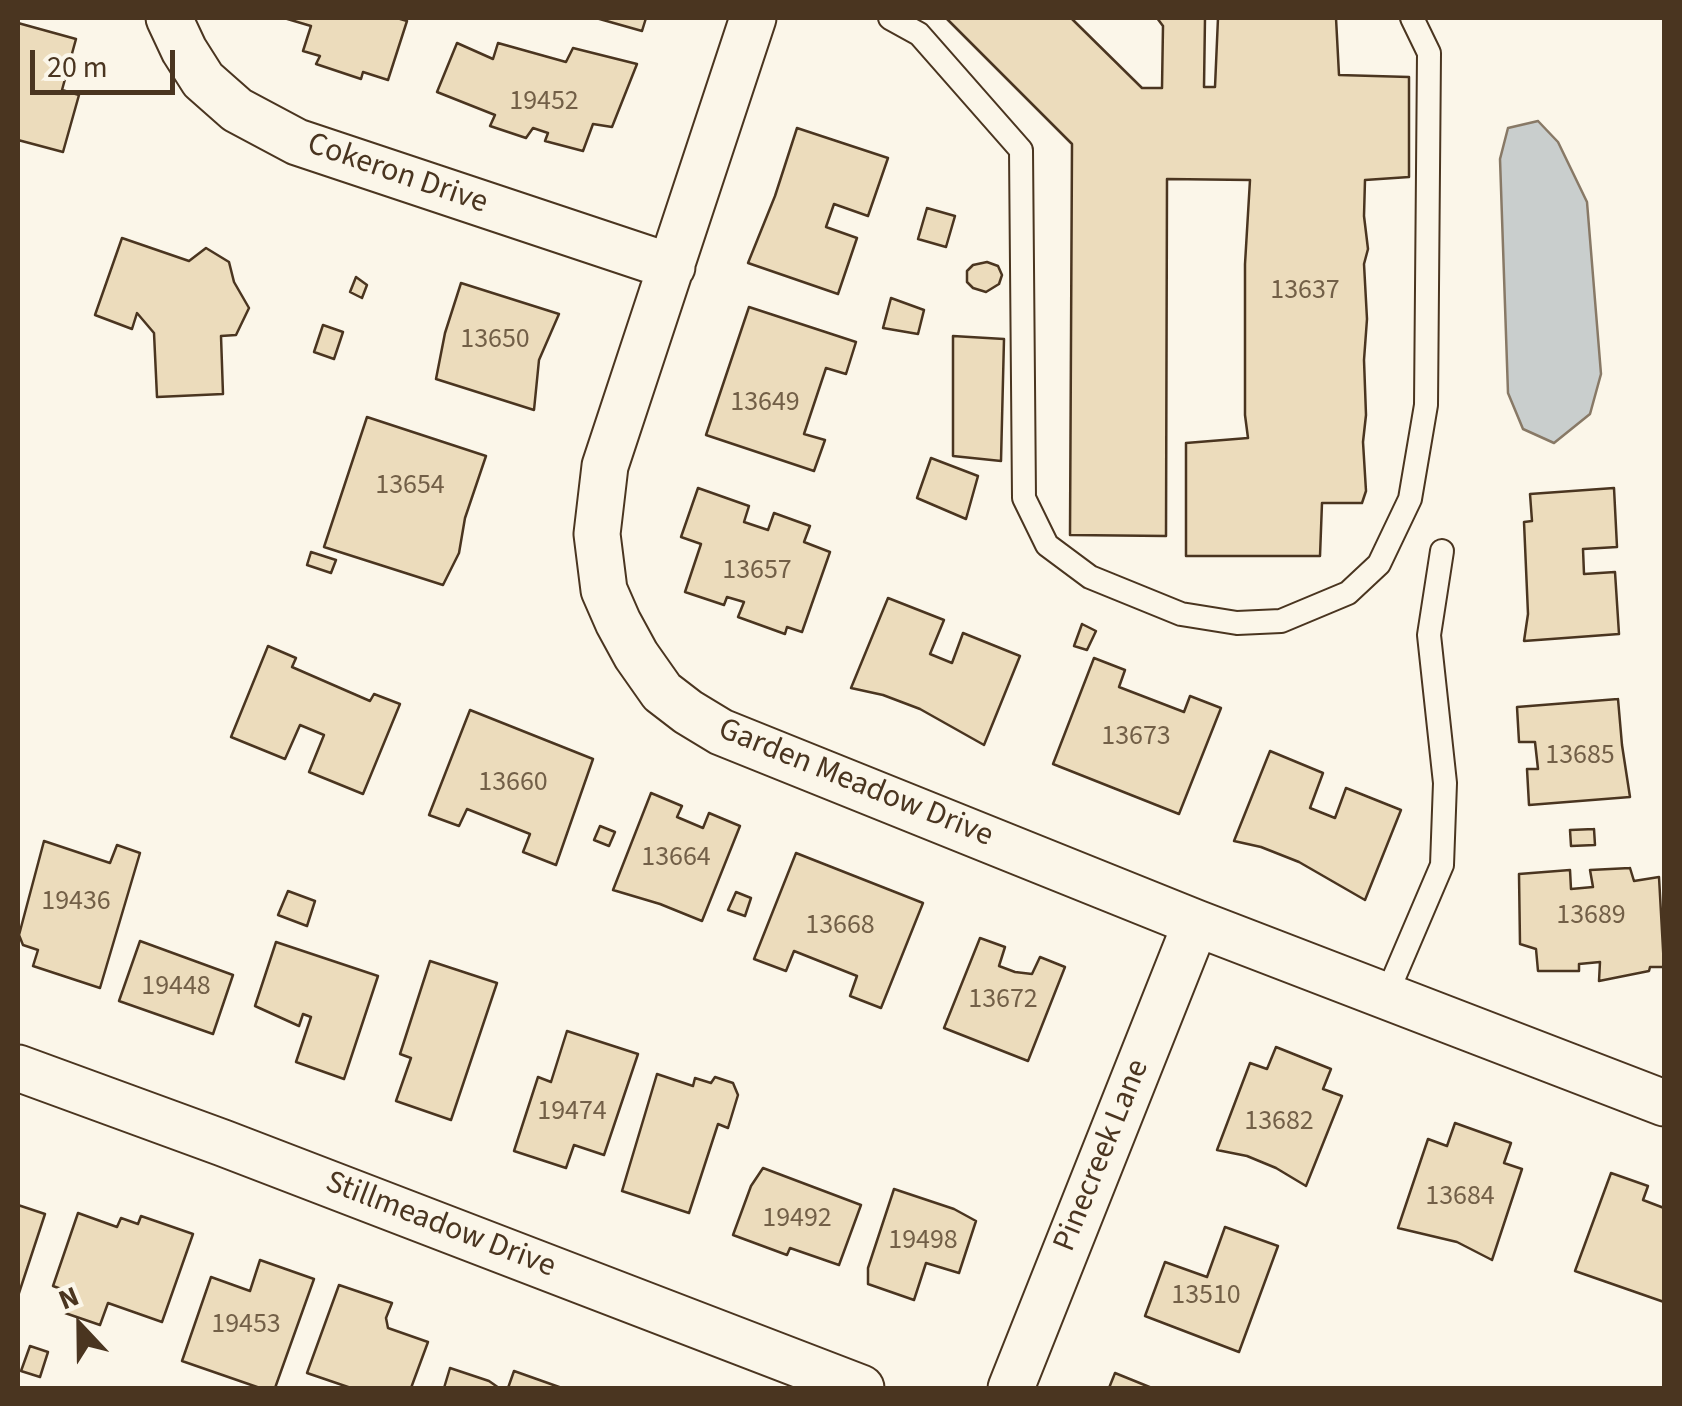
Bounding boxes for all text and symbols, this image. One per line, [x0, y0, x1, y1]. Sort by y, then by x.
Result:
scale bar [35, 30, 180, 92]
text: 20 m [47, 46, 108, 89]
house number: 19452 [509, 86, 579, 120]
street label: Cokeron Drive [302, 126, 492, 224]
house number: 13637 [1270, 275, 1340, 309]
house number: 13650 [460, 324, 530, 358]
house number: 13649 [730, 387, 800, 421]
house number: 13654 [375, 470, 445, 504]
house number: 13657 [722, 555, 792, 589]
street label: Garden Meadow Drive [712, 711, 998, 857]
house number: 13673 [1101, 721, 1171, 755]
house number: 13685 [1545, 740, 1615, 774]
house number: 13660 [478, 767, 548, 801]
house number: 13664 [641, 842, 711, 876]
house number: 19436 [41, 886, 111, 920]
house number: 13689 [1556, 900, 1626, 934]
house number: 13668 [805, 910, 875, 944]
house number: 19448 [141, 971, 211, 1005]
house number: 13672 [968, 984, 1038, 1018]
street label: Pinecreek Lane [1047, 1054, 1159, 1258]
house number: 19474 [537, 1096, 607, 1130]
house number: 13682 [1244, 1106, 1314, 1140]
street label: Stillmeadow Drive [320, 1165, 560, 1287]
house number: 13684 [1425, 1181, 1495, 1215]
house number: 19492 [762, 1203, 832, 1237]
house number: 19498 [888, 1225, 958, 1259]
north arrow [30, 1276, 130, 1376]
text: N [53, 1276, 85, 1320]
house number: 13510 [1171, 1280, 1241, 1314]
house number: 19453 [211, 1309, 281, 1343]

